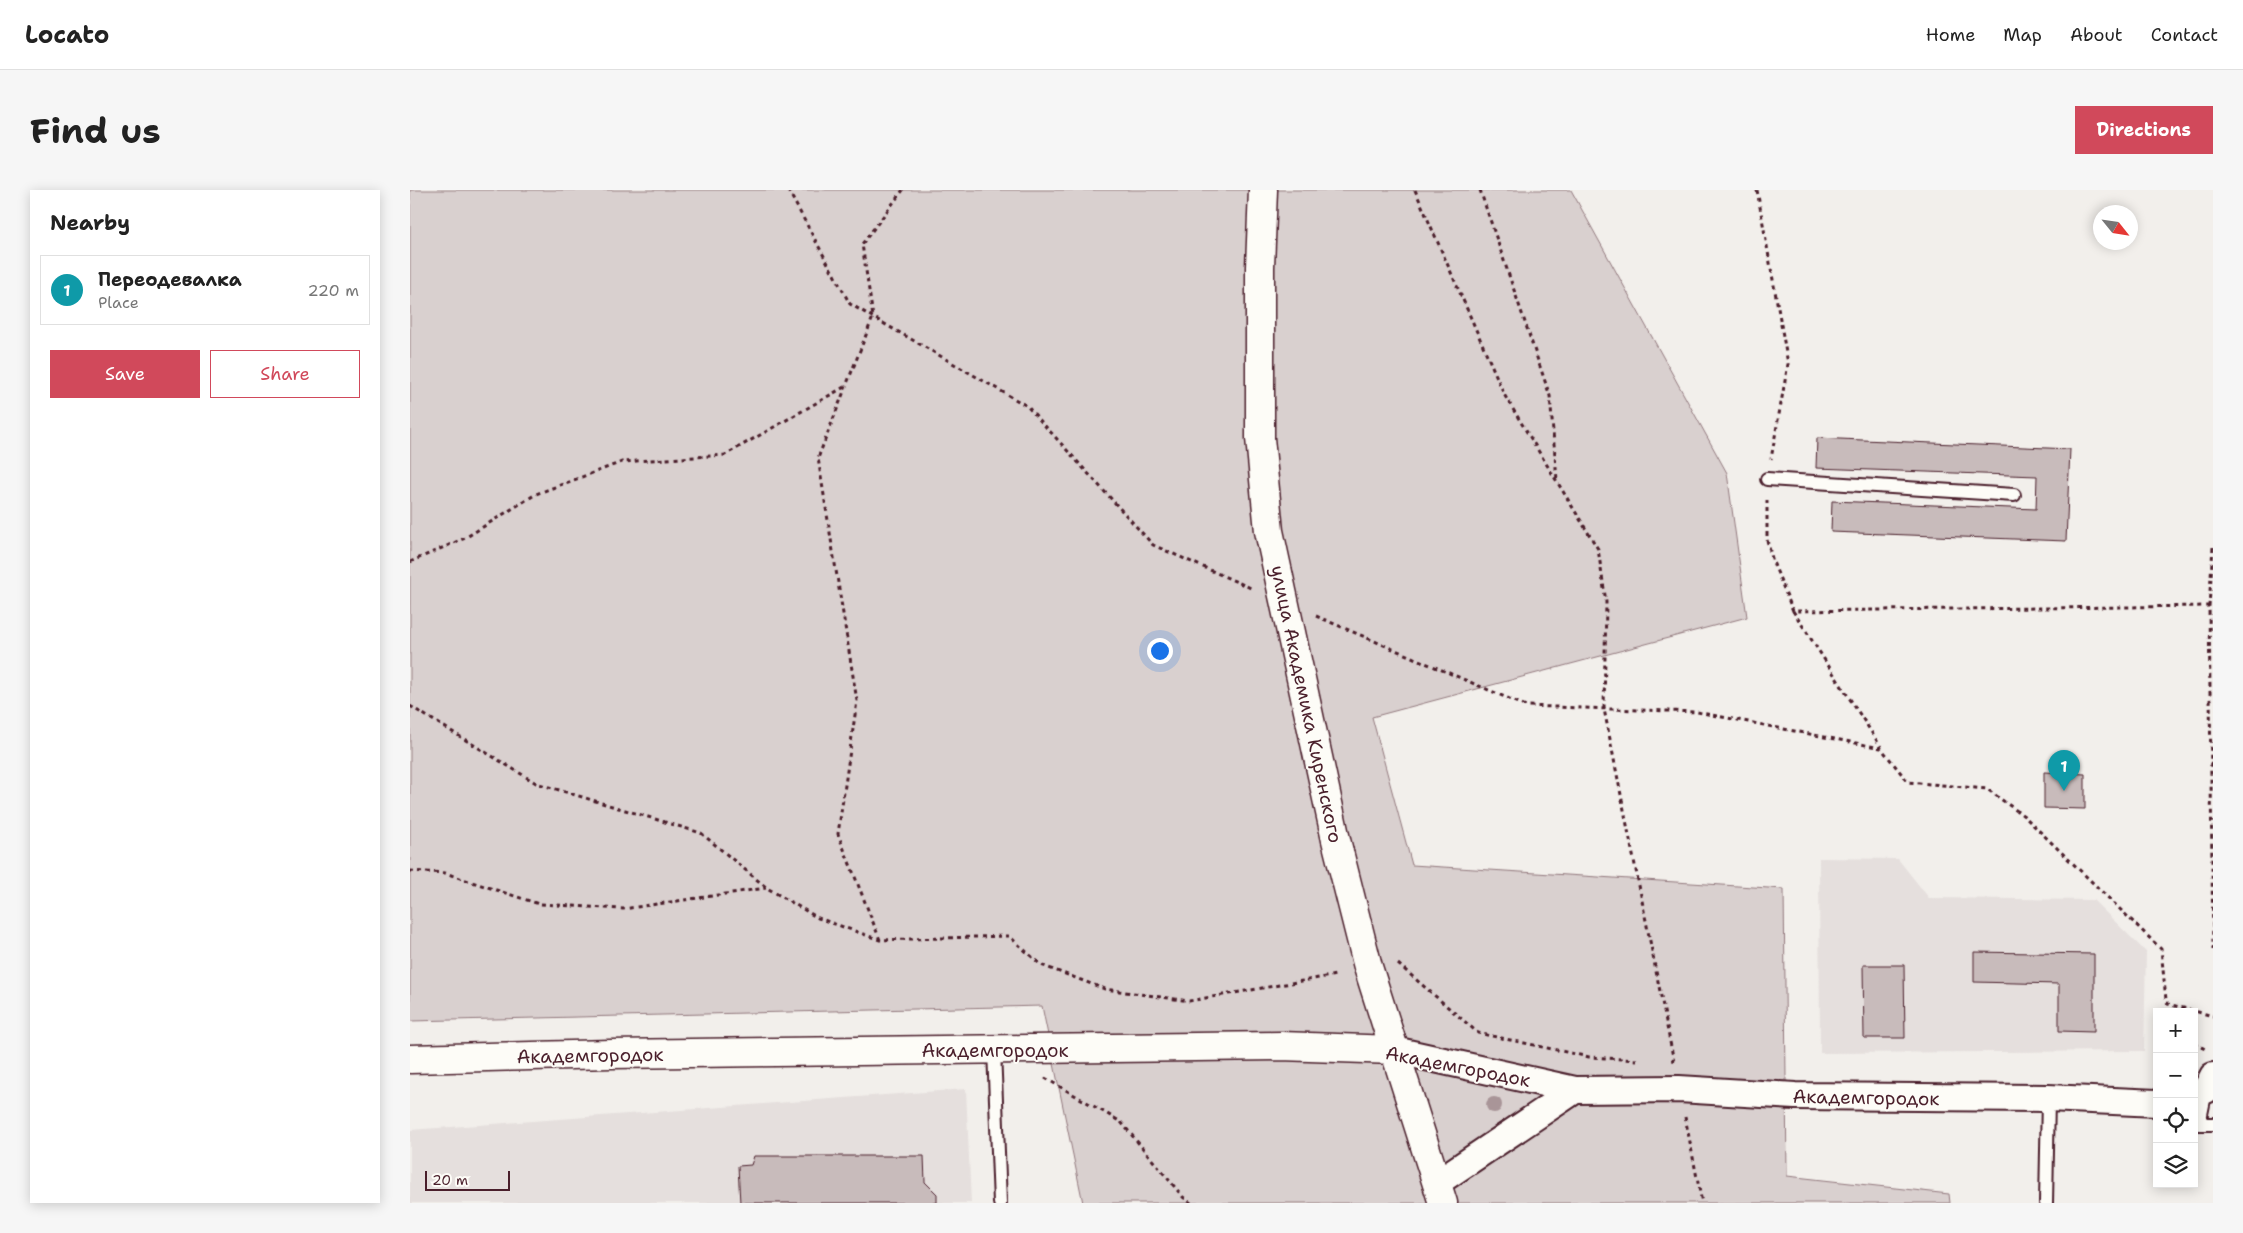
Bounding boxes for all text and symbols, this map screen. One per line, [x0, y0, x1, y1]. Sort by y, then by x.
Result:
text: Locato [25, 19, 109, 51]
text: Home [1926, 23, 1975, 47]
text: Map [2003, 23, 2042, 47]
text: About [2070, 23, 2123, 47]
text: Contact [2151, 23, 2218, 47]
button: Directions [2075, 106, 2213, 154]
text: Find us [30, 107, 161, 154]
north arrow [2093, 205, 2138, 250]
text: Nearby [50, 209, 130, 237]
text: Переодевалка [98, 267, 242, 292]
text: 1 [63, 280, 71, 301]
text: 220 m [307, 280, 359, 301]
text: Place [98, 292, 139, 313]
button: Save [50, 350, 200, 398]
button: Share [210, 350, 360, 398]
street label: улица Академика Киренского [1265, 563, 1348, 845]
your location [1147, 638, 1173, 664]
pin: 1 [2048, 750, 2080, 791]
map controls [2153, 1008, 2198, 1188]
button: + [2153, 1008, 2198, 1053]
street label: Академгородок [921, 1038, 1069, 1063]
street label: Академгородок [1383, 1040, 1532, 1093]
street label: Академгородок [516, 1042, 664, 1069]
button: − [2153, 1053, 2198, 1098]
street label: Академгородок [1792, 1084, 1940, 1111]
button: locate [2153, 1098, 2198, 1143]
button: layers [2153, 1143, 2198, 1188]
scale bar [425, 1168, 510, 1191]
text: 20 m [432, 1171, 468, 1189]

